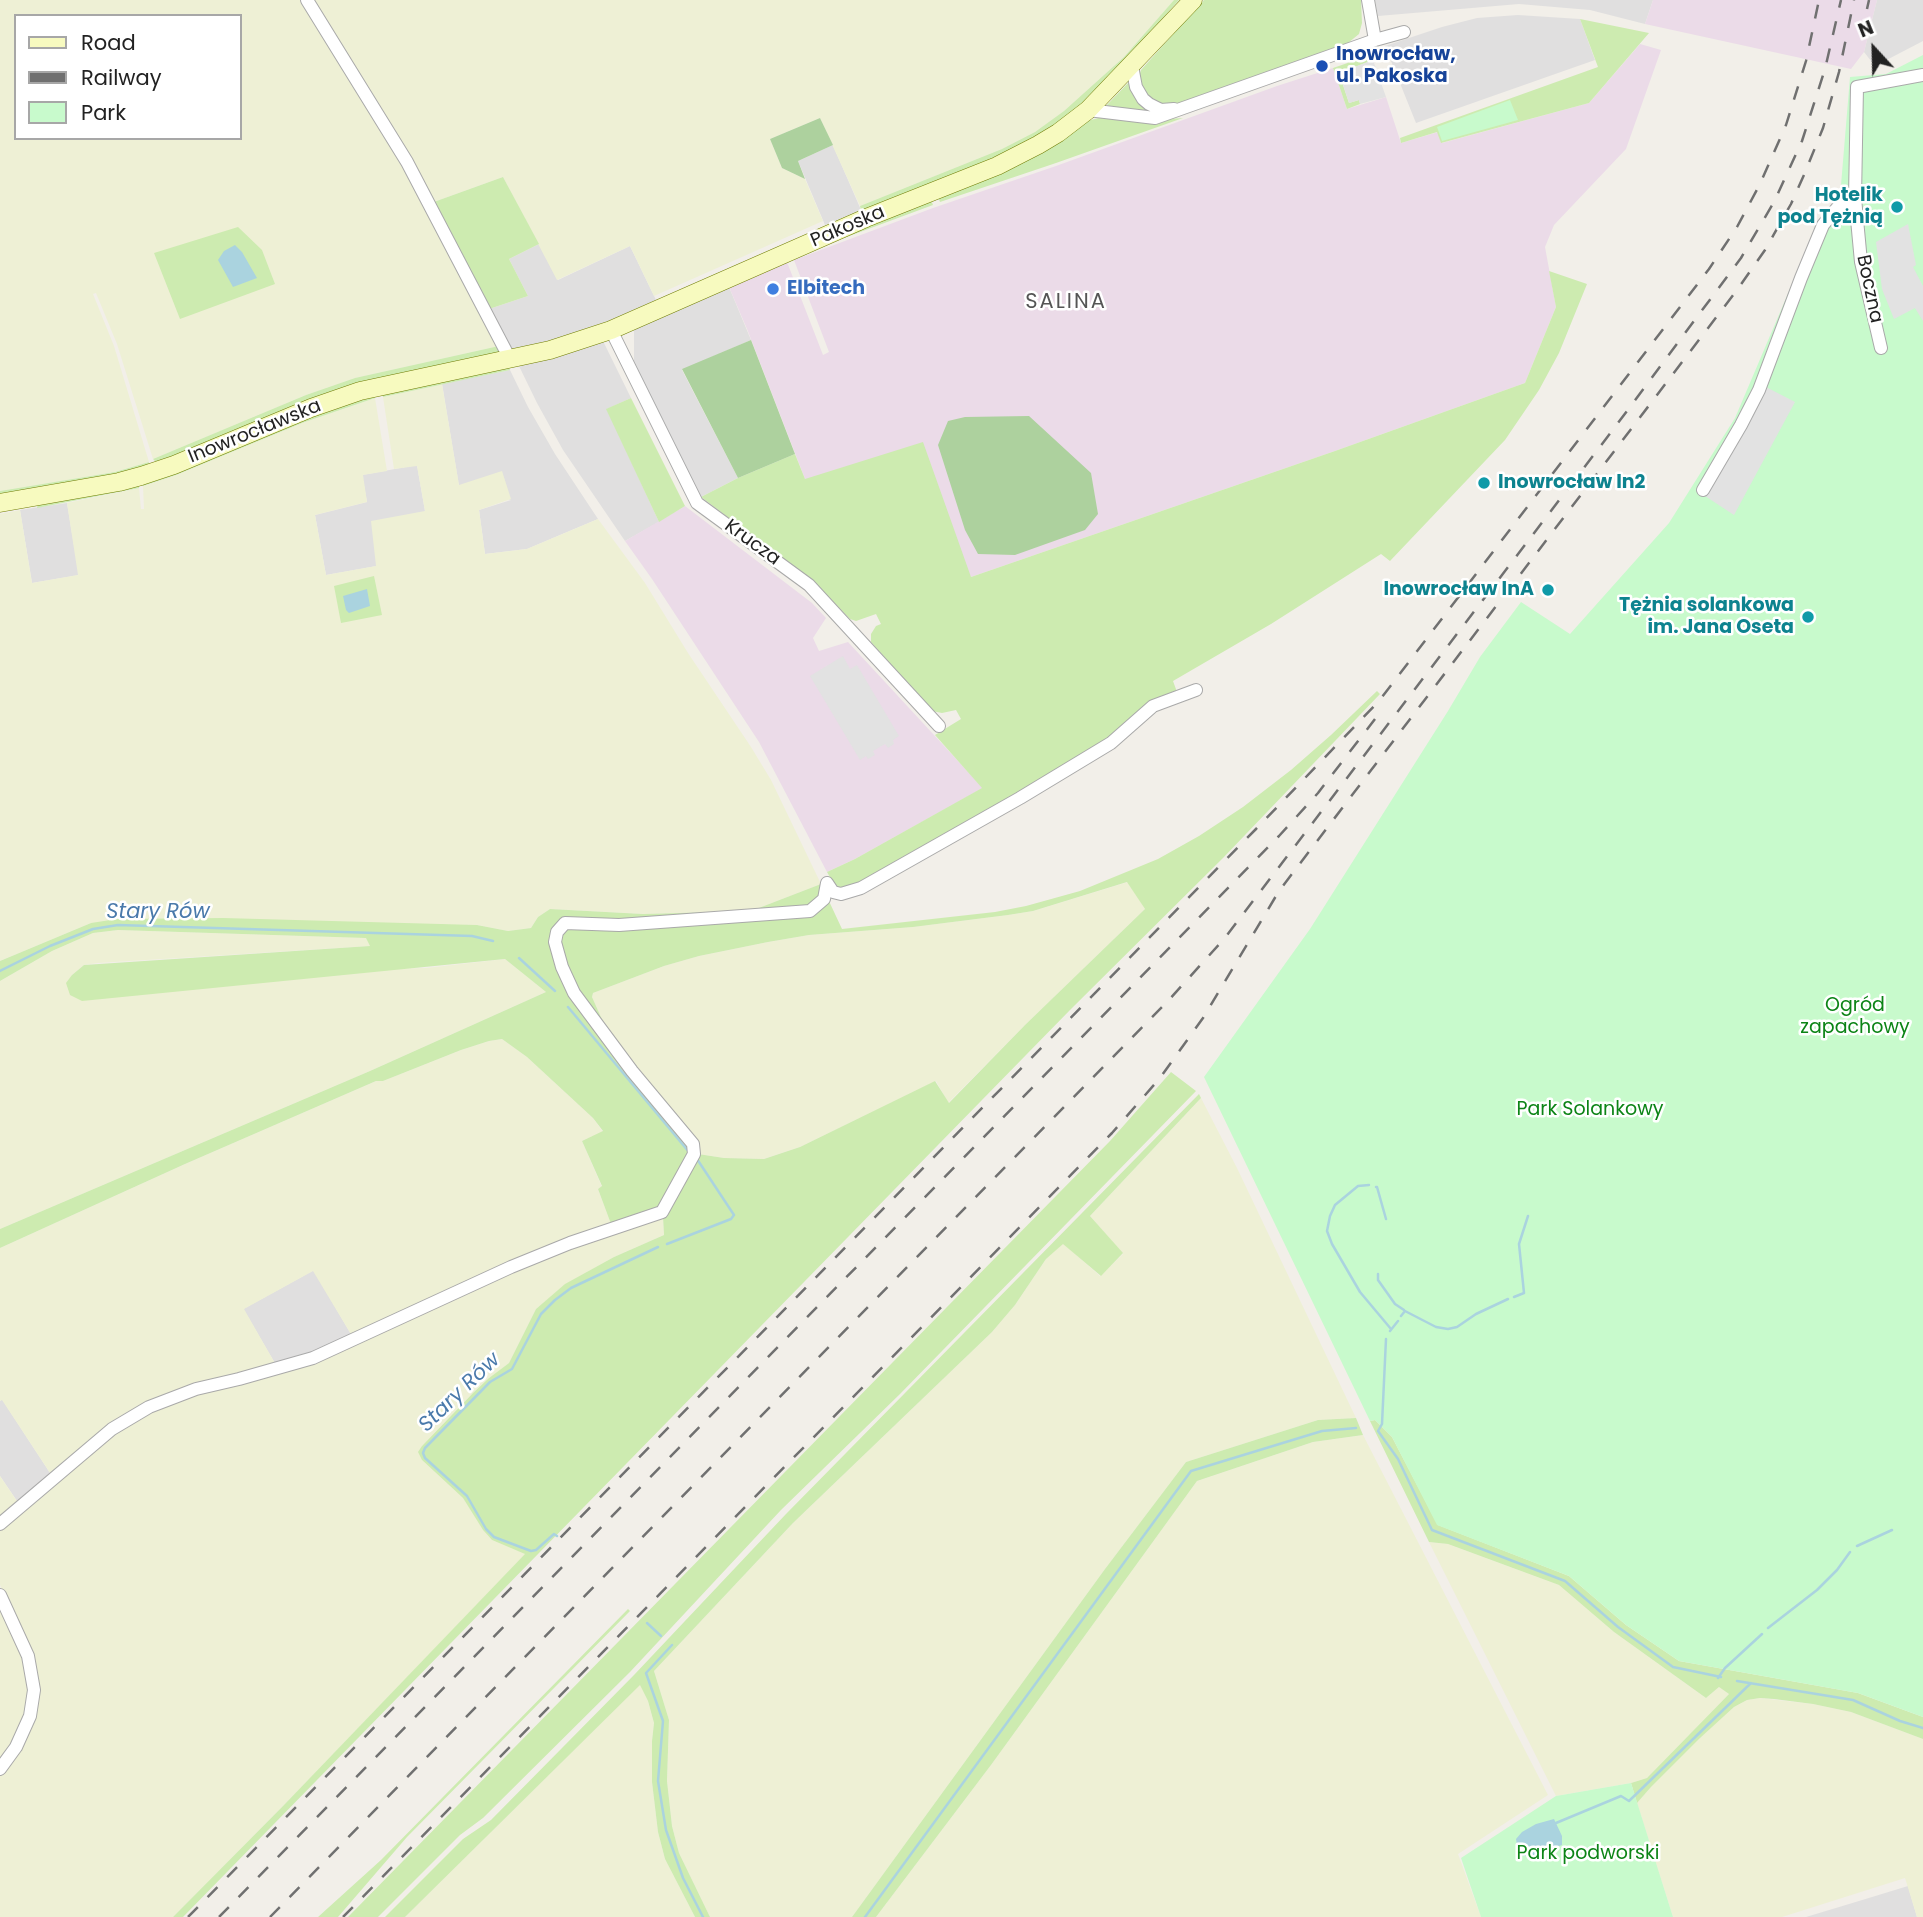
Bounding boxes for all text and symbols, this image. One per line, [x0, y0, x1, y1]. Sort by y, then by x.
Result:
legend [14, 14, 242, 140]
north arrow [1839, 14, 1909, 84]
text: N [1854, 14, 1878, 44]
text: Road [81, 28, 136, 57]
place label: Inowrocław, ul. Pakoska [1336, 44, 1456, 88]
marker: Inowrocław, ul. Pakoska [1314, 58, 1330, 74]
text: Railway [81, 63, 162, 92]
text: Park [81, 98, 126, 127]
place label: Hotelik pod Tężnią [1777, 185, 1883, 229]
marker: Hotelik pod Tężnią [1889, 199, 1905, 215]
street label: Pakoska [807, 201, 889, 253]
street label: Boczna [1851, 253, 1887, 325]
place label: Elbitech [787, 278, 865, 300]
marker: Elbitech [765, 281, 781, 297]
district label: SALINA [1026, 290, 1106, 316]
street label: Inowrocławska [185, 395, 325, 469]
place label: Inowrocław In2 [1498, 472, 1645, 494]
marker: Inowrocław In2 [1476, 475, 1492, 491]
street label: Krucza [720, 515, 784, 571]
place label: Inowrocław InA [1383, 579, 1534, 601]
marker: Inowrocław InA [1540, 582, 1556, 598]
place label: Tężnia solankowa im. Jana Oseta [1619, 595, 1794, 639]
marker: Tężnia solankowa im. Jana Oseta [1800, 609, 1816, 625]
water label: Stary Rów [106, 900, 210, 926]
park label: Ogród zapachowy [1800, 995, 1910, 1039]
park label: Park Solankowy [1516, 1099, 1664, 1121]
water label: Stary Rów [414, 1348, 506, 1438]
park label: Park podworski [1517, 1843, 1659, 1865]

